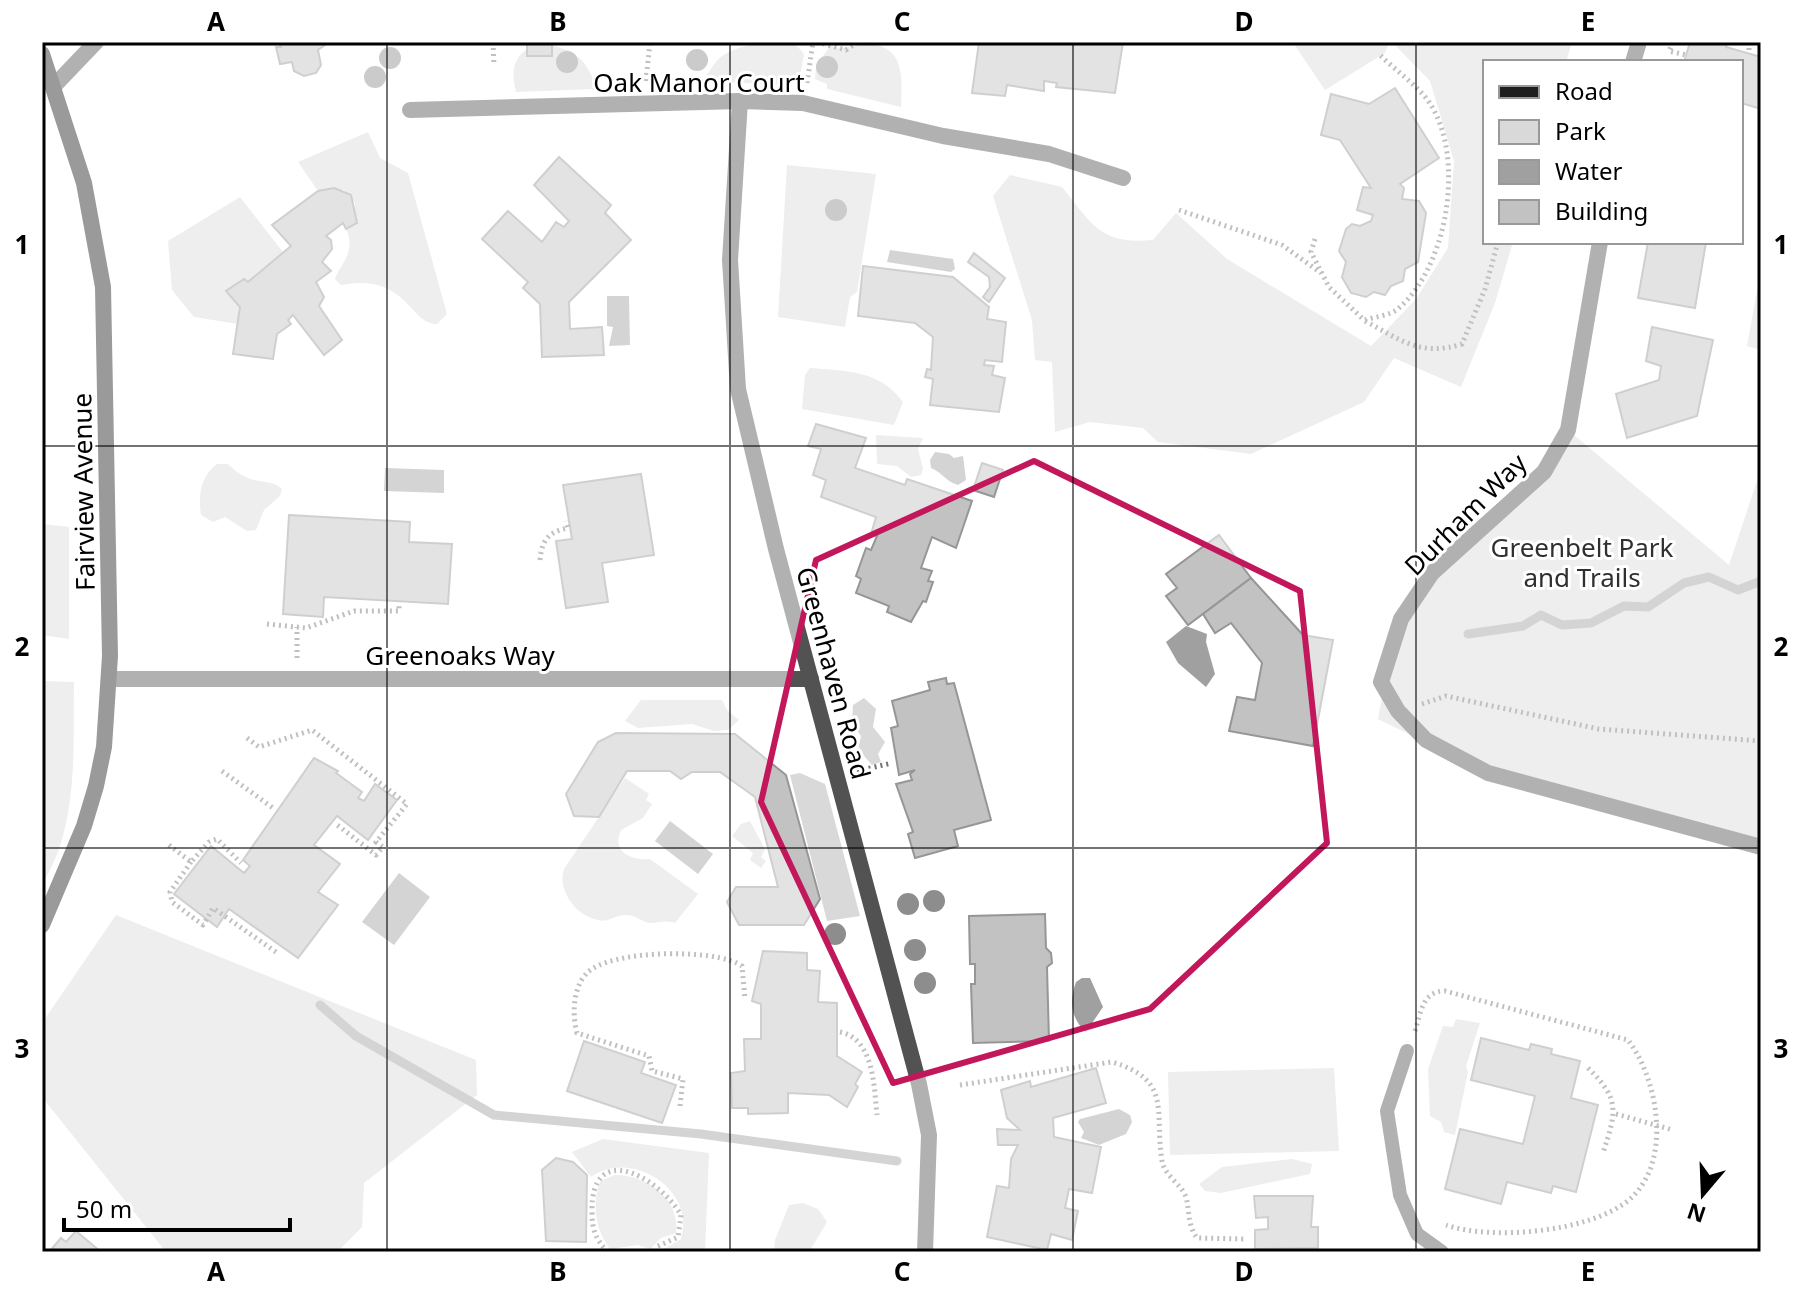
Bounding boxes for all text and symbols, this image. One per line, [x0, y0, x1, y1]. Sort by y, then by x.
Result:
text: A [207, 3, 225, 39]
text: B [549, 3, 567, 39]
text: C [894, 3, 910, 39]
text: D [1234, 3, 1254, 39]
text: E [1581, 3, 1595, 39]
legend [1483, 60, 1743, 244]
street label: Oak Manor Court [593, 64, 805, 100]
text: Road [1555, 74, 1613, 107]
text: Park [1555, 114, 1606, 147]
text: Water [1555, 154, 1623, 187]
text: Building [1555, 194, 1648, 227]
text: 1 [15, 226, 29, 262]
text: 1 [1774, 226, 1788, 262]
street label: Fairview Avenue [63, 393, 103, 591]
street label: Durham Way [1396, 445, 1534, 583]
park label: Greenbelt Park and Trails [1491, 529, 1674, 595]
street label: Greenhaven Road [788, 563, 880, 783]
text: 2 [15, 628, 30, 664]
text: 2 [1774, 628, 1789, 664]
street label: Greenoaks Way [365, 637, 555, 673]
text: 3 [15, 1030, 29, 1066]
text: 3 [1774, 1030, 1788, 1066]
north arrow [1663, 1154, 1743, 1234]
scale bar [64, 1182, 290, 1232]
text: 50 m [76, 1192, 132, 1225]
text: N [1683, 1197, 1710, 1231]
text: A [207, 1253, 225, 1289]
text: B [549, 1253, 567, 1289]
text: C [894, 1253, 910, 1289]
text: D [1234, 1253, 1254, 1289]
text: E [1581, 1253, 1595, 1289]

